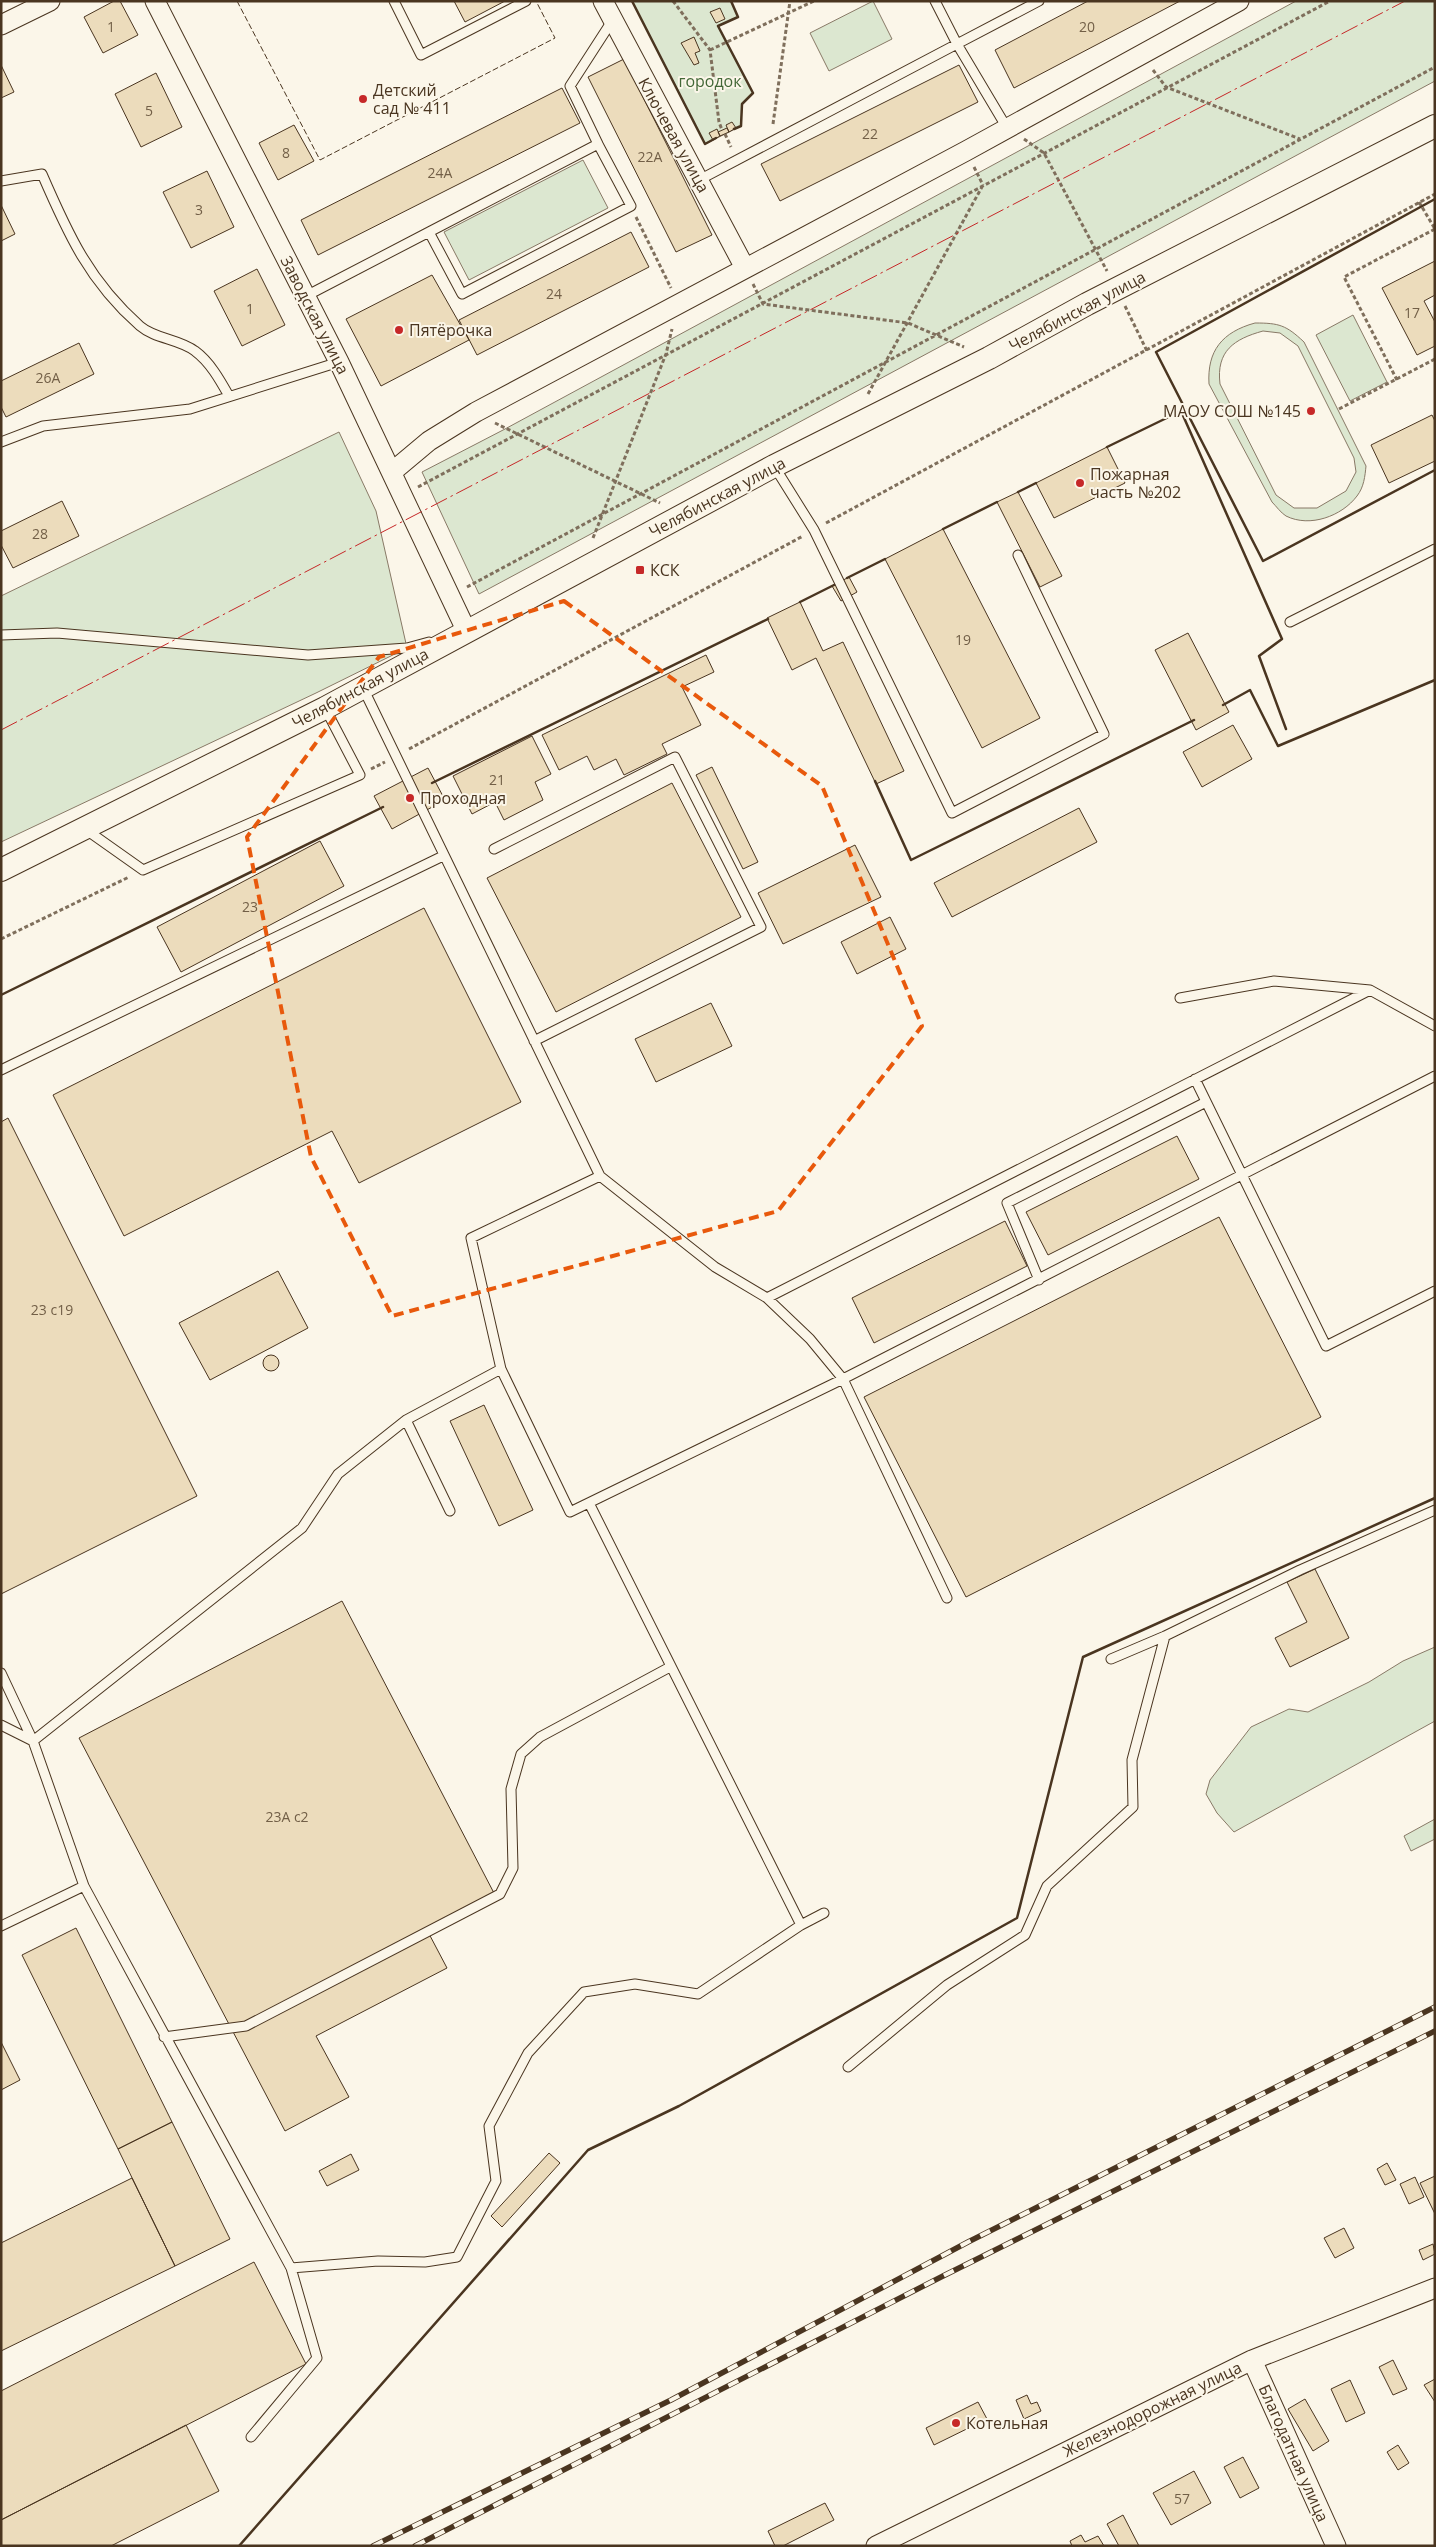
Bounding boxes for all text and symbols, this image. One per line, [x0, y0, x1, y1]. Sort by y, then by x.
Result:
house number: 1 [107, 17, 115, 36]
house number: 20 [1079, 17, 1095, 36]
park label: городок [678, 70, 742, 92]
street label: Ключевая улица [633, 74, 715, 196]
place label: Детский сад № 411 [373, 79, 451, 119]
marker: Детский сад № 411 [357, 93, 369, 105]
house number: 5 [145, 101, 153, 120]
house number: 22 [862, 124, 878, 143]
house number: 8 [282, 143, 290, 162]
house number: 22А [638, 147, 663, 166]
house number: 24А [428, 163, 453, 182]
house number: 3 [195, 200, 203, 219]
street label: Заводская улица [276, 252, 354, 378]
street label: Челябинская улица [1005, 266, 1149, 356]
house number: 24 [546, 284, 562, 303]
house number: 1 [246, 299, 254, 318]
house number: 17 [1404, 303, 1420, 322]
place label: Пятёрочка [409, 319, 492, 341]
marker: Пятёрочка [393, 324, 405, 336]
house number: 26А [36, 368, 61, 387]
place label: МАОУ СОШ №145 [1163, 400, 1301, 422]
marker: МАОУ СОШ №145 [1305, 405, 1317, 417]
street label: Челябинская улица [645, 452, 789, 542]
place label: Пожарная часть №202 [1090, 463, 1181, 503]
marker: Пожарная часть №202 [1074, 477, 1086, 489]
house number: 28 [32, 524, 48, 543]
place label: КСК [650, 559, 680, 581]
marker: КСК [634, 564, 646, 576]
house number: 19 [955, 630, 971, 649]
street label: Челябинская улица [288, 643, 432, 733]
house number: 21 [489, 770, 505, 789]
place label: Проходная [420, 787, 506, 809]
marker: Проходная [404, 792, 416, 804]
house number: 23 [242, 897, 258, 916]
house number: 23 с19 [31, 1300, 73, 1319]
house number: 23А с2 [265, 1807, 309, 1826]
street label: Железнодорожная улица [1059, 2356, 1245, 2462]
street label: Благодатная улица [1254, 2381, 1334, 2525]
place label: Котельная [966, 2412, 1048, 2434]
marker: Котельная [950, 2417, 962, 2429]
house number: 57 [1174, 2489, 1190, 2508]

